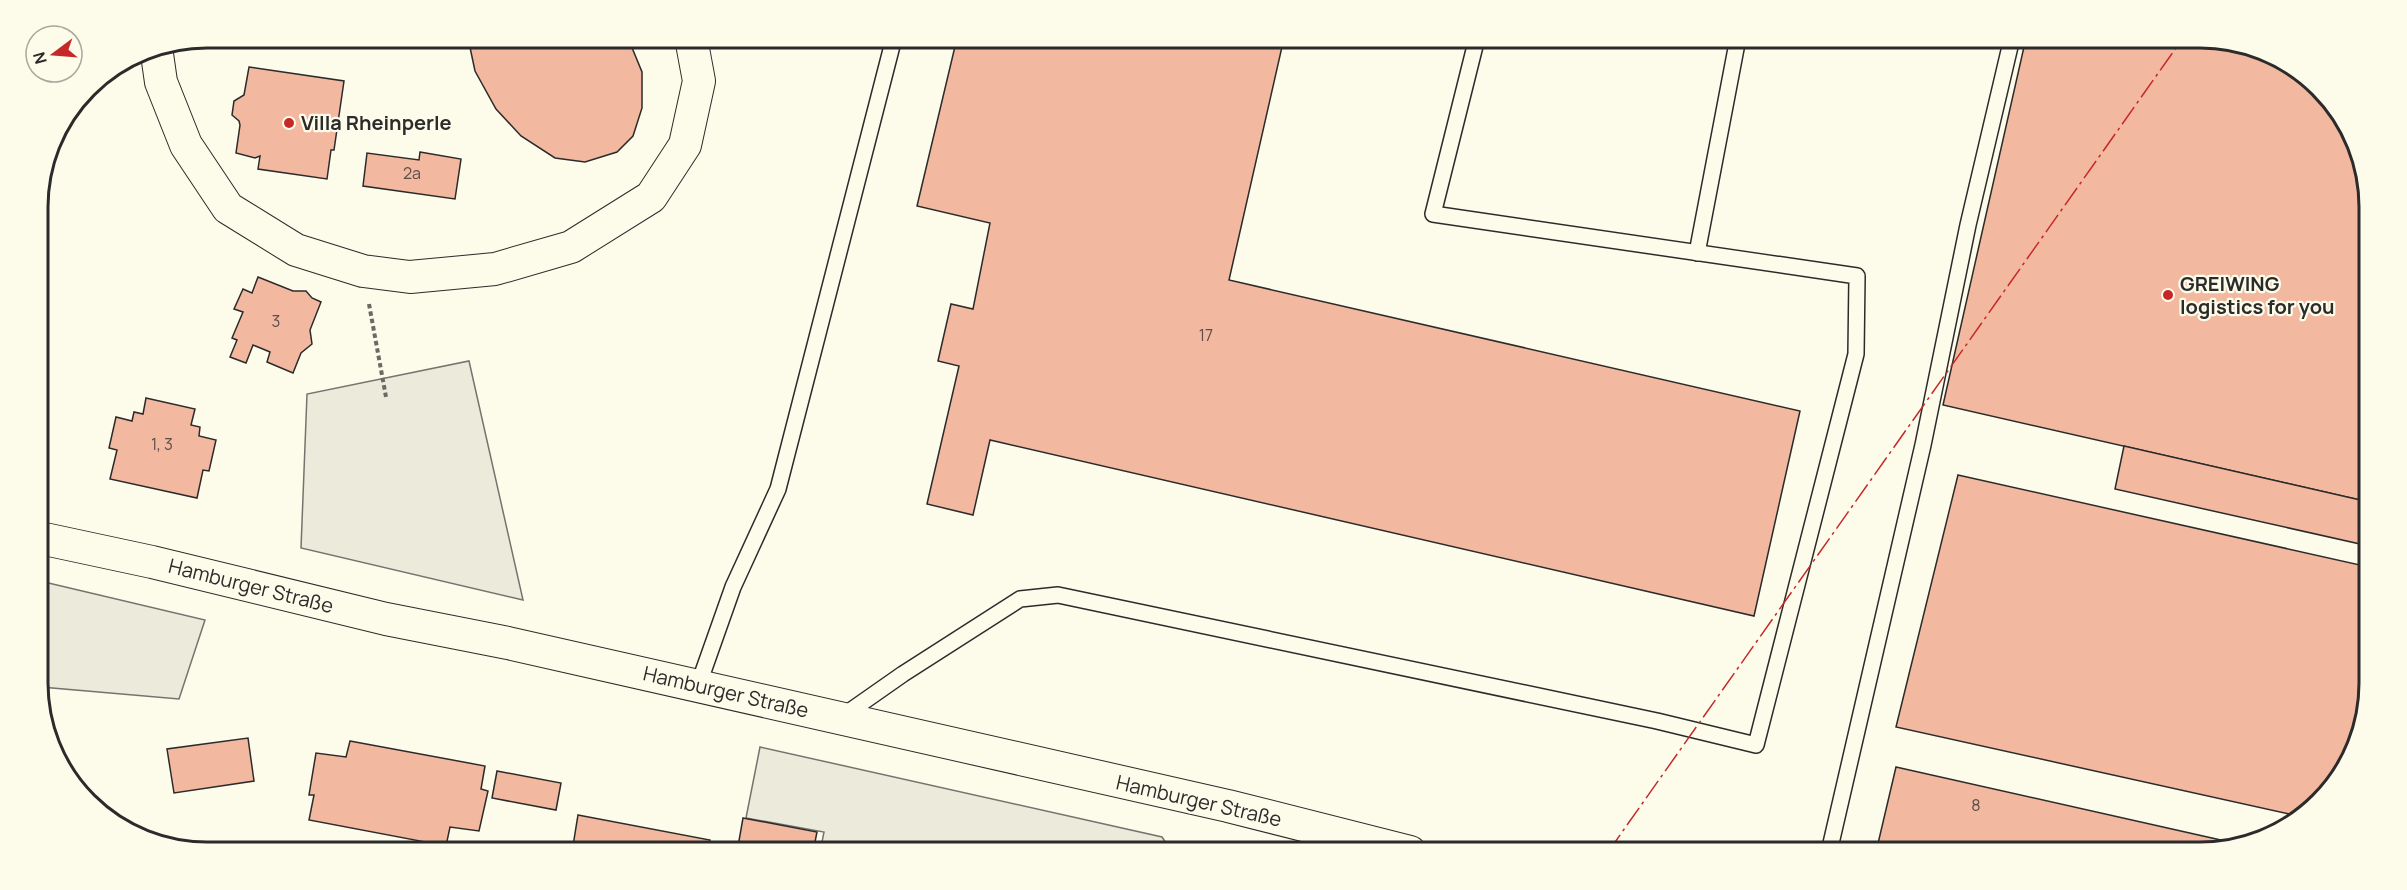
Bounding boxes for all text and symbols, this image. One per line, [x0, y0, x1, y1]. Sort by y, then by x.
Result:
north arrow [24, 24, 84, 84]
text: N [27, 50, 52, 67]
place label: Villa Rheinperle [301, 109, 452, 136]
marker: Villa Rheinperle [282, 116, 296, 130]
house number: 2a [403, 162, 421, 184]
place label: GREIWING logistics for you [2180, 270, 2335, 320]
marker: GREIWING logistics for you [2161, 288, 2175, 302]
house number: 3 [272, 310, 280, 332]
house number: 17 [1199, 324, 1213, 346]
house number: 1, 3 [151, 433, 173, 455]
street label: Hamburger Straße [166, 552, 336, 619]
street label: Hamburger Straße [641, 659, 811, 724]
street label: Hamburger Straße [1114, 768, 1284, 833]
house number: 8 [1971, 794, 1981, 816]

